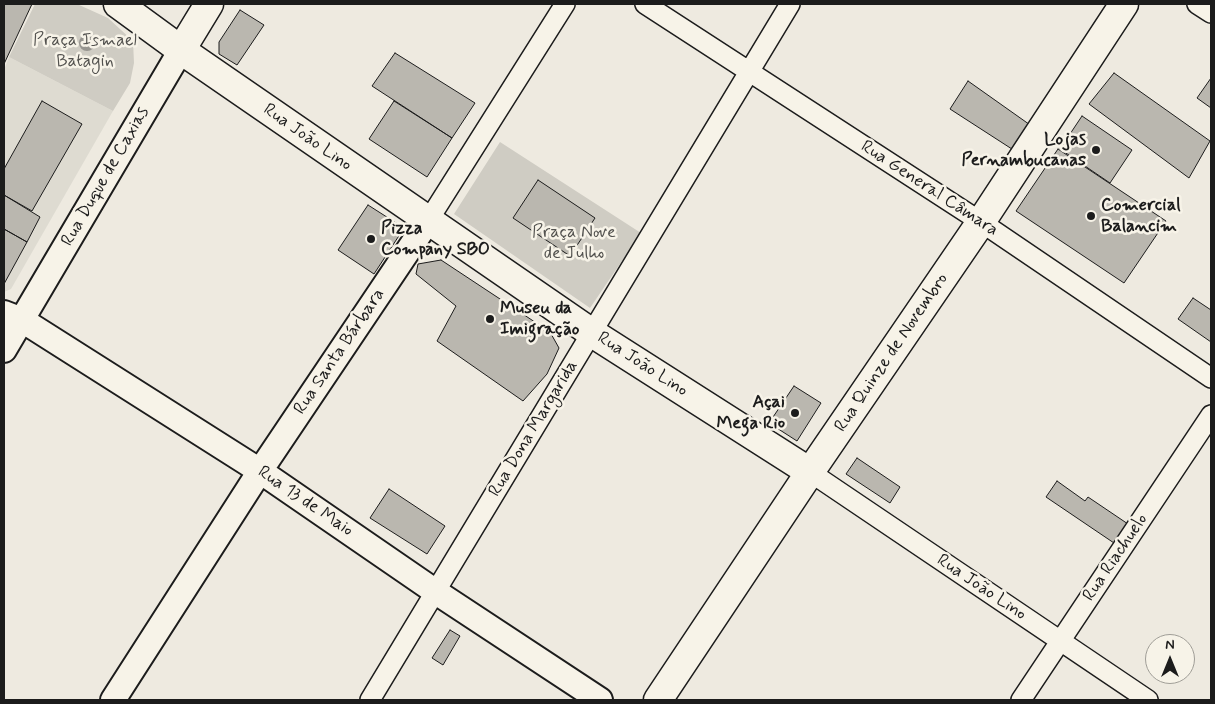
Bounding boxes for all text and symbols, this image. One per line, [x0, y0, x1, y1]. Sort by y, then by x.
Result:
park label: Praça Ismael Batagin [33, 30, 137, 72]
street label: Rua João Lino [258, 100, 356, 176]
street label: Rua Duque de Caxias [57, 103, 155, 251]
place label: Lojas Pernambucanas [962, 129, 1086, 172]
street label: Rua General Câmara [856, 136, 1002, 242]
marker: Lojas Pernambucanas [1090, 144, 1102, 156]
place label: Comercial Balancim [1101, 195, 1181, 238]
marker: Comercial Balancim [1085, 210, 1097, 222]
place label: Pizza Company SBO [381, 218, 490, 260]
park label: Praça Nove de Julho [532, 222, 616, 264]
marker: Pizza Company SBO [365, 233, 377, 245]
street label: Rua Quinze de Novembro [831, 269, 953, 437]
street label: Rua Santa Bárbara [290, 285, 390, 419]
place label: Museu da Imigração [500, 298, 579, 340]
marker: Museu da Imigração [484, 313, 496, 325]
street label: Rua João Lino [593, 328, 691, 402]
street label: Rua Dona Margarida [485, 357, 583, 501]
place label: Açai Mega Rio [716, 392, 785, 434]
marker: Açai Mega Rio [789, 407, 801, 419]
street label: Rua 13 de Maio [253, 462, 357, 542]
street label: Rua Riachuelo [1079, 510, 1153, 606]
street label: Rua João Lino [932, 550, 1030, 626]
north arrow [1145, 634, 1195, 684]
text: N [1165, 636, 1175, 654]

